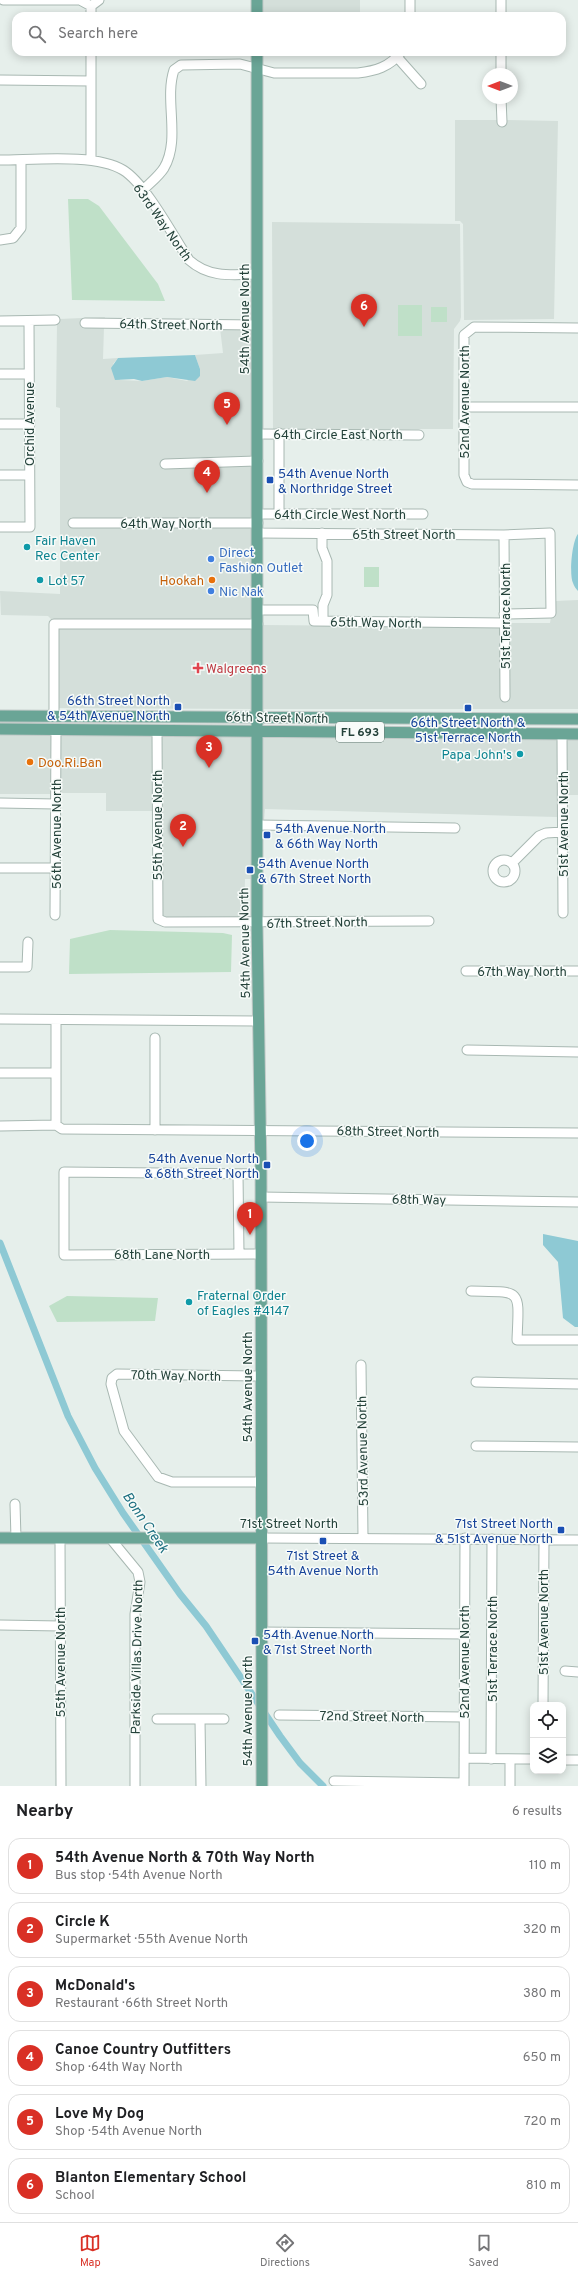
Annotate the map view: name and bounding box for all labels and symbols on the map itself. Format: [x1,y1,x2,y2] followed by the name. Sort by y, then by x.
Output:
[482,68,518,104] north arrow
[129,181,194,265] street label: 63rd Way North
[238,263,254,375] street label: 54th Avenue North
[351,294,377,327] pin: 6
[119,317,223,335] street label: 64th Street North
[458,345,474,459] street label: 52nd Avenue North
[23,382,39,466] street label: Orchid Avenue
[214,392,240,425] pin: 5
[273,428,403,444] street label: 64th Circle East North
[194,460,220,493] pin: 4
[278,467,392,498] place label: 54th Avenue North & Northridge Street
[265,475,275,485] marker: 54th Avenue North & Northridge Street
[274,508,406,524] street label: 64th Circle West North
[120,517,212,533] street label: 64th Way North
[352,528,456,544] street label: 65th Street North
[35,534,100,565] place label: Fair Haven Rec Center
[22,542,32,552] marker: Fair Haven Rec Center
[219,546,303,577] place label: Direct Fashion Outlet
[206,554,216,564] marker: Direct Fashion Outlet
[499,563,515,669] street label: 51st Terrace North
[48,574,85,590] place label: Lot 57
[159,574,204,590] place label: Hookah
[35,575,45,585] marker: Lot 57
[207,575,217,585] marker: Hookah
[219,585,264,601] place label: Nic Nak
[206,586,216,596] marker: Nic Nak
[330,615,422,633] street label: 65th Way North
[206,662,267,678] place label: Walgreens
[193,663,203,673] marker: Walgreens
[47,694,170,725] place label: 66th Street North & 54th Avenue North
[173,702,183,712] marker: 66th Street North & 54th Avenue North
[463,703,473,713] marker: 66th Street North & 51st Terrace North
[225,710,329,728] street label: 66th Street North
[411,716,526,747] place label: 66th Street North & 51st Terrace North
[336,722,384,742] road number: FL 693
[196,735,222,768] pin: 3
[442,748,512,764] place label: Papa John's
[515,749,525,759] marker: Papa John's
[38,756,102,772] place label: Doo.Ri.Ban
[25,757,35,767] marker: Doo.Ri.Ban
[151,770,167,880] street label: 55th Avenue North
[557,771,573,877] street label: 51st Avenue North
[50,779,66,889] street label: 56th Avenue North
[170,814,196,847] pin: 2
[275,822,386,853] place label: 54th Avenue North & 66th Way North
[262,830,272,840] marker: 54th Avenue North & 66th Way North
[258,857,371,888] place label: 54th Avenue North & 67th Street North
[245,865,255,875] marker: 54th Avenue North & 67th Street North
[237,887,255,999] street label: 54th Avenue North
[266,915,368,933] street label: 67th Street North
[477,965,567,981] street label: 67th Way North
[336,1124,440,1142] street label: 68th Street North
[297,1131,317,1151] your location
[144,1152,259,1183] place label: 54th Avenue North & 68th Street North
[262,1160,272,1170] marker: 54th Avenue North & 68th Street North
[392,1193,446,1209] street label: 68th Way
[237,1202,263,1235] pin: 1
[114,1248,210,1264] street label: 68th Lane North
[197,1289,290,1320] place label: Fraternal Order of Eagles #4147
[184,1297,194,1307] marker: Fraternal Order of Eagles #4147
[241,1331,257,1443] street label: 54th Avenue North
[131,1368,221,1386] street label: 70th Way North
[355,1396,373,1506] street label: 53rd Avenue North
[118,1489,172,1557] water label: Bonn Creek
[240,1517,338,1533] street label: 71st Street North
[435,1517,553,1548] place label: 71st Street North & 51st Avenue North
[556,1525,566,1535] marker: 71st Street North & 51st Avenue North
[318,1536,328,1546] marker: 71st Street & 54th Avenue North
[267,1549,379,1580] place label: 71st Street & 54th Avenue North
[537,1569,553,1675] street label: 51st Avenue North
[129,1579,147,1735] street label: Parkside Villas Drive North
[486,1596,502,1702] street label: 51st Terrace North
[458,1605,474,1719] street label: 52nd Avenue North
[54,1607,70,1717] street label: 55th Avenue North
[263,1628,374,1659] place label: 54th Avenue North & 71st Street North
[250,1636,260,1646] marker: 54th Avenue North & 71st Street North
[241,1655,257,1767] street label: 54th Avenue North
[319,1709,425,1727] street label: 72nd Street North

